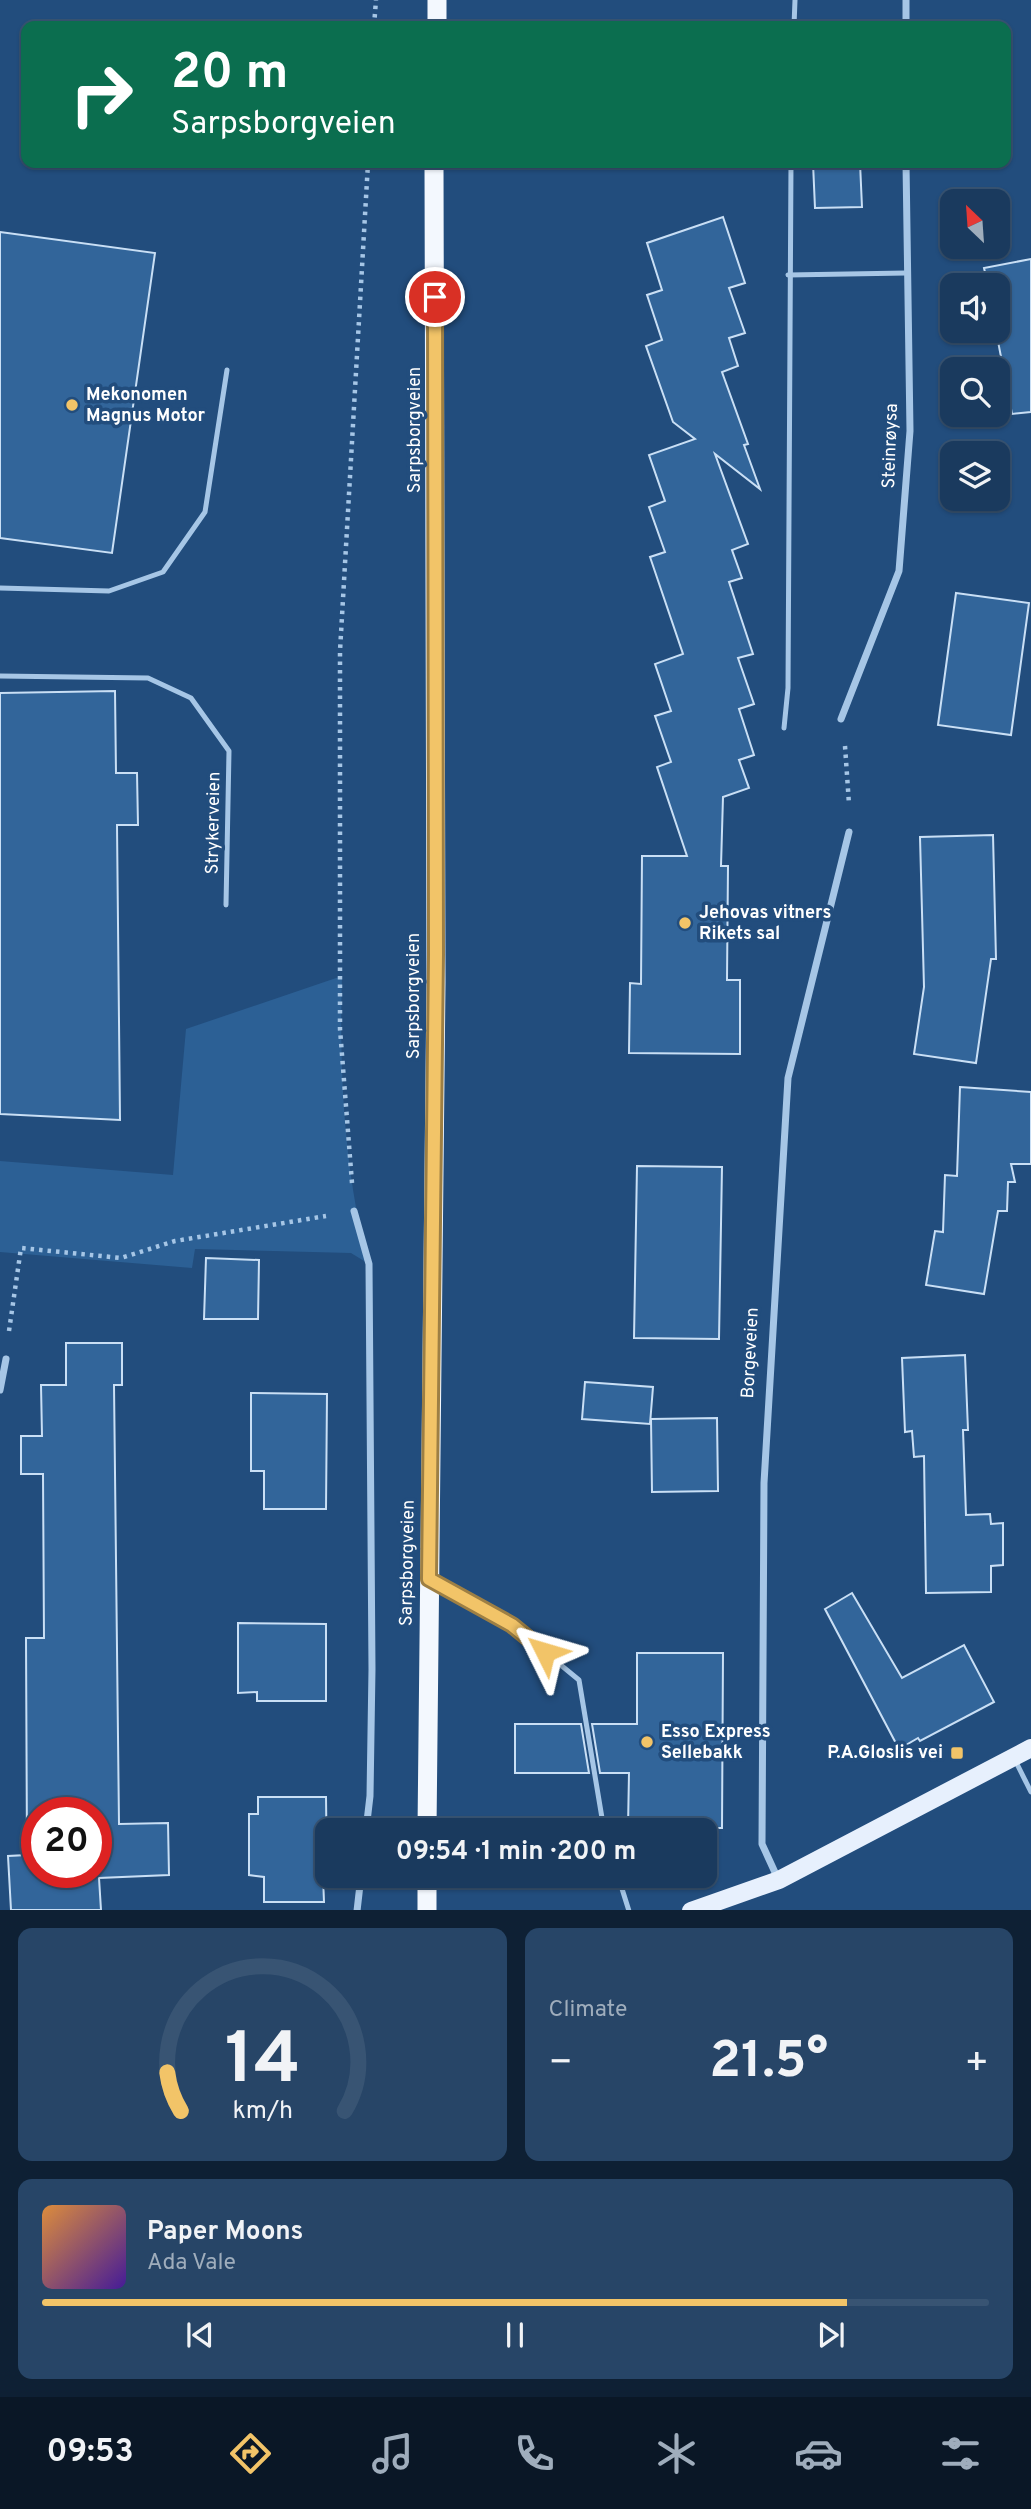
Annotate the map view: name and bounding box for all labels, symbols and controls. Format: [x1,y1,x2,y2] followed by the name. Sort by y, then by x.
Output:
[171,44,288,106] text: 20 m
[56,49,147,140] icon: right
[171,105,396,145] text: Sarpsborgveien
[940,189,1010,259] north arrow
[940,189,1010,511] map controls
[405,267,465,327] pin
[940,273,1010,343] button: sound
[416,278,454,316] icon: arrive
[940,357,1010,427] button: search
[404,367,427,493] street label: Sarpsborgveien
[86,384,205,428] place label: Mekonomen Magnus Motor
[64,397,80,413] marker: Mekonomen Magnus Motor
[878,403,904,489] street label: Steinrøysa
[940,441,1010,511] button: layers
[202,771,226,875] street label: Strykerveien
[699,902,831,946] place label: Jehovas vitners Rikets sal
[677,915,693,931] marker: Jehovas vitners Rikets sal
[403,933,426,1059] street label: Sarpsborgveien
[737,1307,765,1399] street label: Borgeveien
[395,1500,421,1626] street label: Sarpsborgveien
[508,1615,582,1689] position arrow
[661,1721,771,1765] place label: Esso Express Sellebakk
[639,1734,655,1750] marker: Esso Express Sellebakk
[827,1742,943,1765] place label: P.A.Gloslis vei
[949,1745,965,1761] marker: P.A.Gloslis vei
[21,1797,112,1888] speed limit sign: 20
[396,1836,636,1869] text: 09:54 · 1 min · 200 m
[549,1996,627,2025] text: Climate
[224,2017,300,2109] text: 14
[709,2030,828,2096] text: 21.5°
[549,2040,573,2089] text: −
[964,2040,989,2089] text: +
[232,2095,293,2127] text: km/h
[147,2216,303,2249] text: Paper Moons
[147,2249,236,2278] text: Ada Vale
[181,2316,219,2354] icon: previous
[496,2316,534,2354] icon: pause
[812,2316,850,2354] icon: next
[226,2429,275,2478] icon: directions
[368,2429,417,2478] icon: music
[510,2429,559,2478] icon: phone
[652,2429,701,2478] icon: climate
[794,2429,843,2478] icon: car
[936,2429,985,2478] icon: filters
[46,2433,134,2473] text: 09:53

